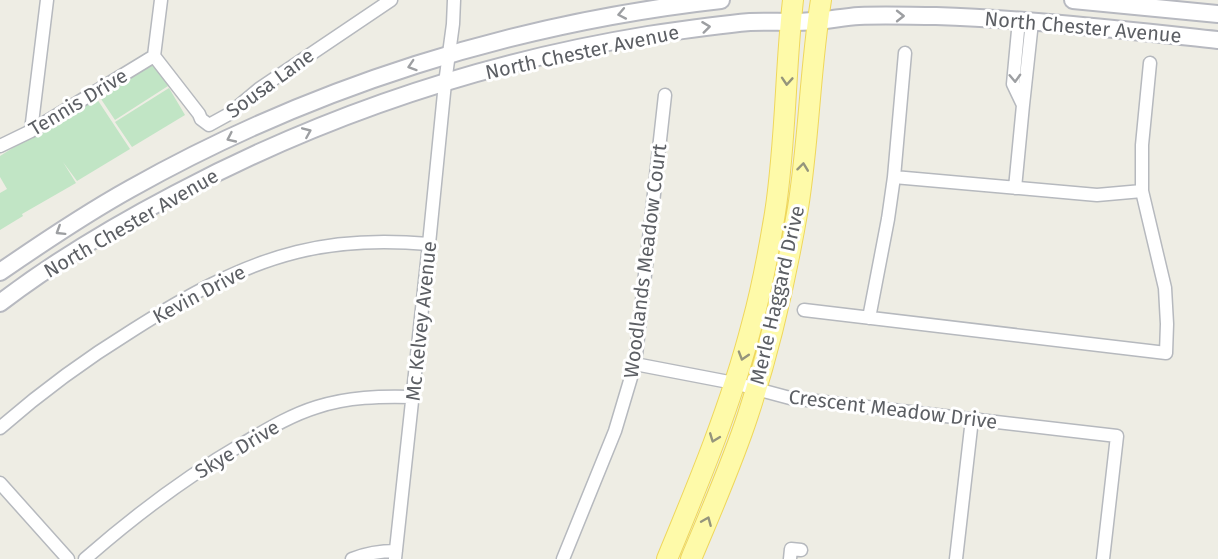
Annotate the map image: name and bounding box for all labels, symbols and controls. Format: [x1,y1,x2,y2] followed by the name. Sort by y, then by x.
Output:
[984,6,1182,48] street label: North Chester Avenue
[617,7,627,20] one-way arrow
[896,10,905,22] one-way arrow
[483,20,681,84] street label: North Chester Avenue
[701,22,710,34] one-way arrow
[221,43,319,123] street label: Sousa Lane
[407,59,418,72] one-way arrow
[24,63,132,141] street label: Tennis Drive
[1009,74,1021,83] one-way arrow
[780,77,793,86] one-way arrow
[301,127,312,139] one-way arrow
[226,130,237,142] one-way arrow
[619,142,671,380] street label: Woodlands Meadow Court
[39,163,223,283] street label: North Chester Avenue
[796,163,809,172] one-way arrow
[745,203,809,387] street label: Merle Haggard Drive
[56,224,66,236] one-way arrow
[401,240,441,402] street label: Mc Kelvey Avenue
[148,260,250,328] street label: Kevin Drive
[738,350,750,361] one-way arrow
[787,384,999,434] street label: Crescent Meadow Drive
[191,415,283,483] street label: Skye Drive
[709,432,722,443] one-way arrow
[700,517,712,528] one-way arrow

